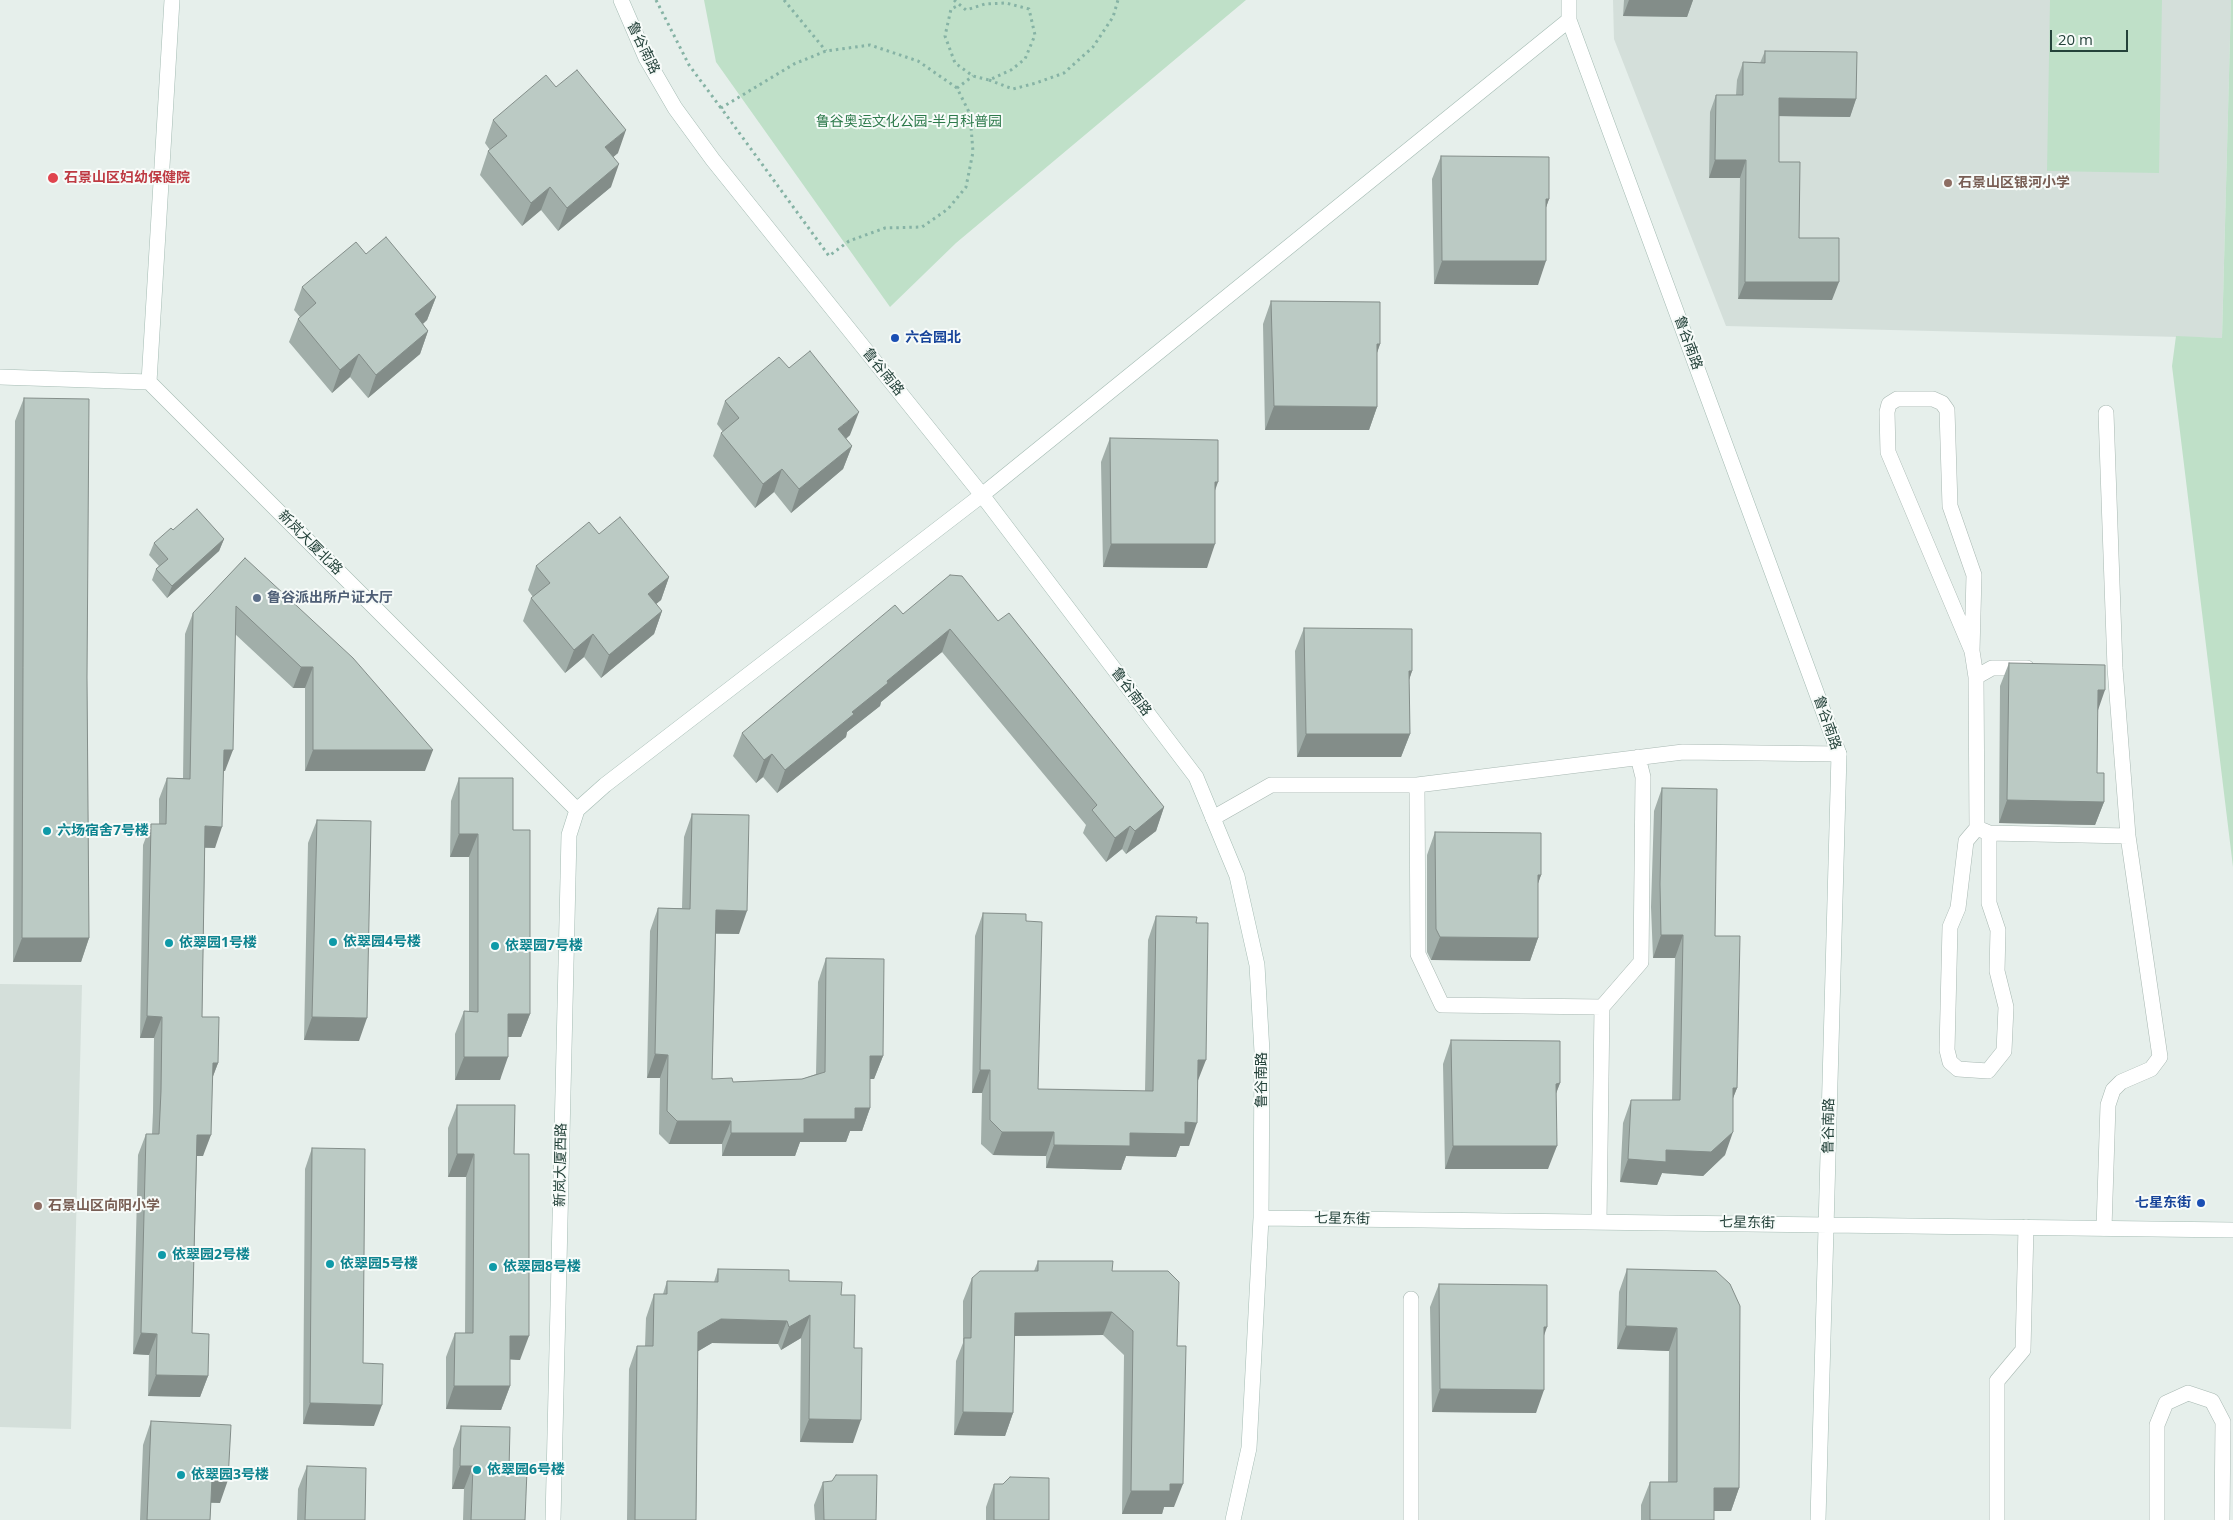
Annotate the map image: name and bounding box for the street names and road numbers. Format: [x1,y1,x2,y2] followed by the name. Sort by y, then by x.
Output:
[623,19,663,77] street label: 鲁谷南路
[1671,314,1705,372] street label: 鲁谷南路
[859,345,907,399] street label: 鲁谷南路
[274,507,346,579] street label: 新岚大厦北路
[1107,665,1155,719] street label: 鲁谷南路
[1810,694,1844,752] street label: 鲁谷南路
[1254,1052,1270,1108] street label: 鲁谷南路
[1820,1098,1838,1154] street label: 鲁谷南路
[552,1123,570,1207] street label: 新岚大厦西路
[1314,1210,1370,1228] street label: 七星东街
[1719,1214,1775,1232] street label: 七星东街

